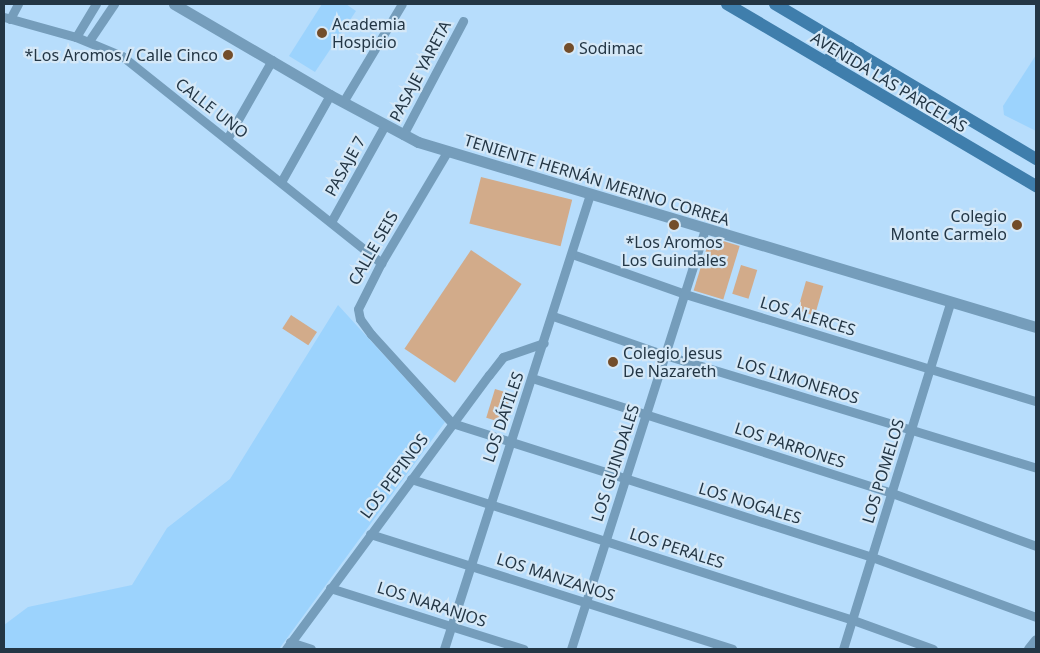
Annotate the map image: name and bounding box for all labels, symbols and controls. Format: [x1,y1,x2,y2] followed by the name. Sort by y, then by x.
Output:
[332,14,406,52] place label: Academia Hospicio
[385,17,455,125] street label: PASAJE YARETA
[316,27,328,39] marker: Academia Hospicio
[808,28,970,136] street label: AVENIDA LAS PARCELAS
[579,38,643,58] place label: Sodimac
[563,42,575,54] marker: Sodimac
[25,45,218,65] place label: *Los Aromos / Calle Cinco
[222,49,234,61] marker: *Los Aromos / Calle Cinco
[172,74,252,142] street label: CALLE UNO
[462,130,732,230] street label: TENIENTE HERNÁN MERINO CORREA
[321,133,369,199] street label: PASAJE 7
[890,206,1007,244] place label: Colegio Monte Carmelo
[344,208,402,288] street label: CALLE SEIS
[668,219,680,231] marker: *Los Aromos Los Guindales
[1011,219,1023,231] marker: Colegio Monte Carmelo
[621,232,727,270] place label: *Los Aromos Los Guindales
[758,292,858,340] street label: LOS ALERCES
[623,343,722,381] place label: Colegio Jesus De Nazareth
[735,352,861,408] street label: LOS LIMONEROS
[607,356,619,368] marker: Colegio Jesus De Nazareth
[479,369,527,465] street label: LOS DÁTILES
[587,402,643,524] street label: LOS GUINDALES
[858,416,908,526] street label: LOS POMELOS
[732,418,848,472] street label: LOS PARRONES
[356,430,432,522] street label: LOS PEPINOS
[696,478,804,528] street label: LOS NOGALES
[627,524,727,572] street label: LOS PERALES
[494,549,618,605] street label: LOS MANZANOS
[375,577,489,631] street label: LOS NARANJOS

